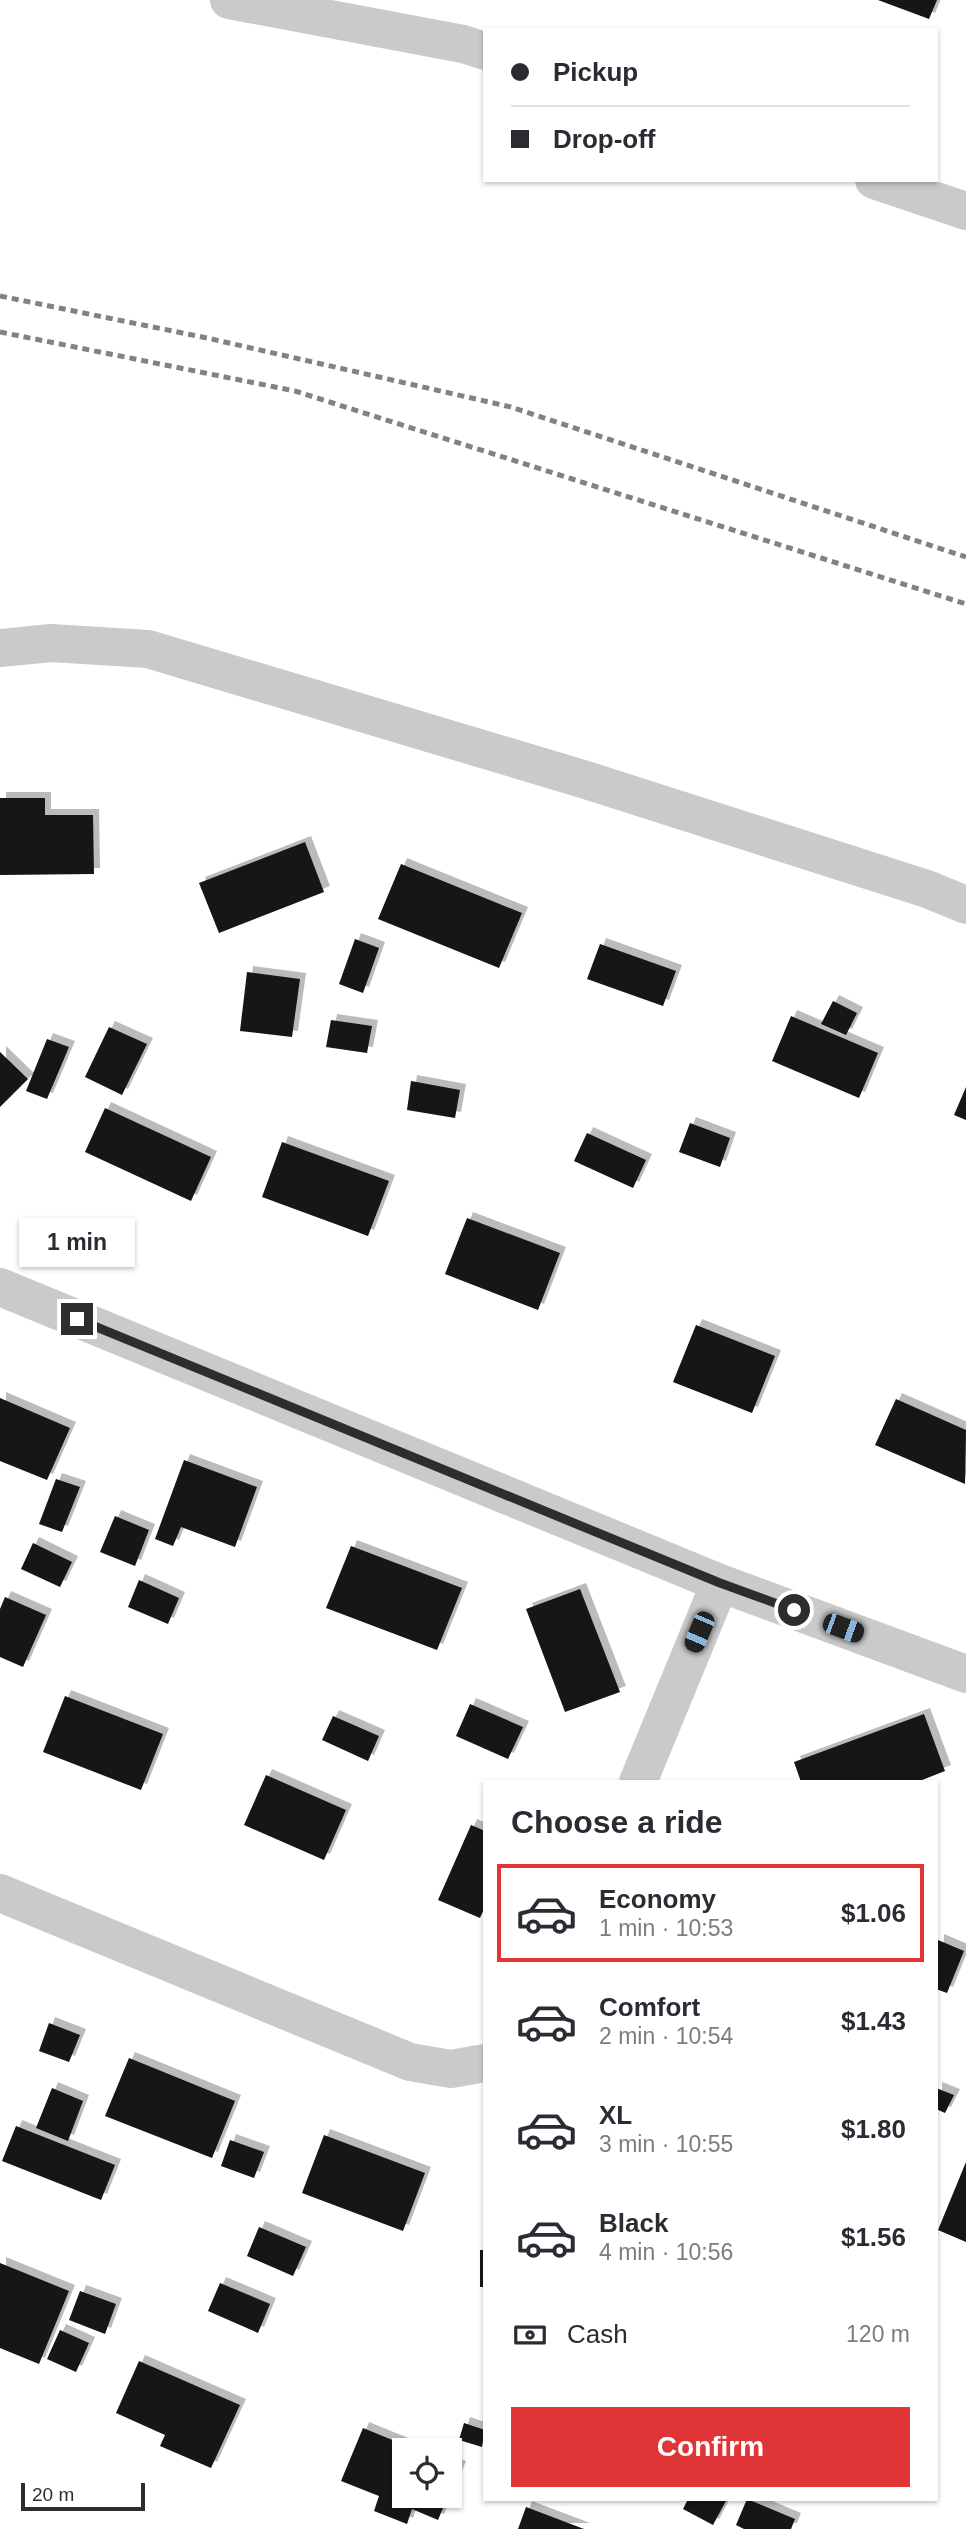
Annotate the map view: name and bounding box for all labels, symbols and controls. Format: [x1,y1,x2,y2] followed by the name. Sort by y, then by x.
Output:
[553,57,638,87] text: Pickup
[553,124,656,154] text: Drop-off
[19,1218,135,1266] callout: 1 min
[47,1229,107,1255] text: 1 min
[61,1303,93,1335] route end
[778,1594,810,1626] route start
[682,1609,717,1655] car
[820,1611,867,1645] car
[511,1804,723,1840] text: Choose a ride
[515,1882,578,1945] icon: car
[599,1884,716,1914] text: Economy
[841,1898,906,1928] text: $1.06
[599,1915,733,1941] text: 1 min · 10:53
[515,1990,578,2053] icon: car
[599,1992,700,2022] text: Comfort
[841,2006,906,2036] text: $1.43
[599,2023,733,2049] text: 2 min · 10:54
[515,2098,578,2161] icon: car
[599,2100,632,2130] text: XL
[841,2114,906,2144] text: $1.80
[599,2131,733,2157] text: 3 min · 10:55
[515,2206,578,2269] icon: car
[599,2208,668,2238] text: Black
[841,2222,906,2252] text: $1.56
[599,2239,733,2265] text: 4 min · 10:56
[511,2316,549,2354] icon: cash
[567,2319,628,2349] text: Cash
[846,2321,910,2347] text: 120 m
[511,2407,910,2487] button: Confirm
[392,2438,462,2508] map controls
[392,2438,462,2508] button: locate
[21,2480,145,2512] scale bar
[32,2484,74,2505] text: 20 m

